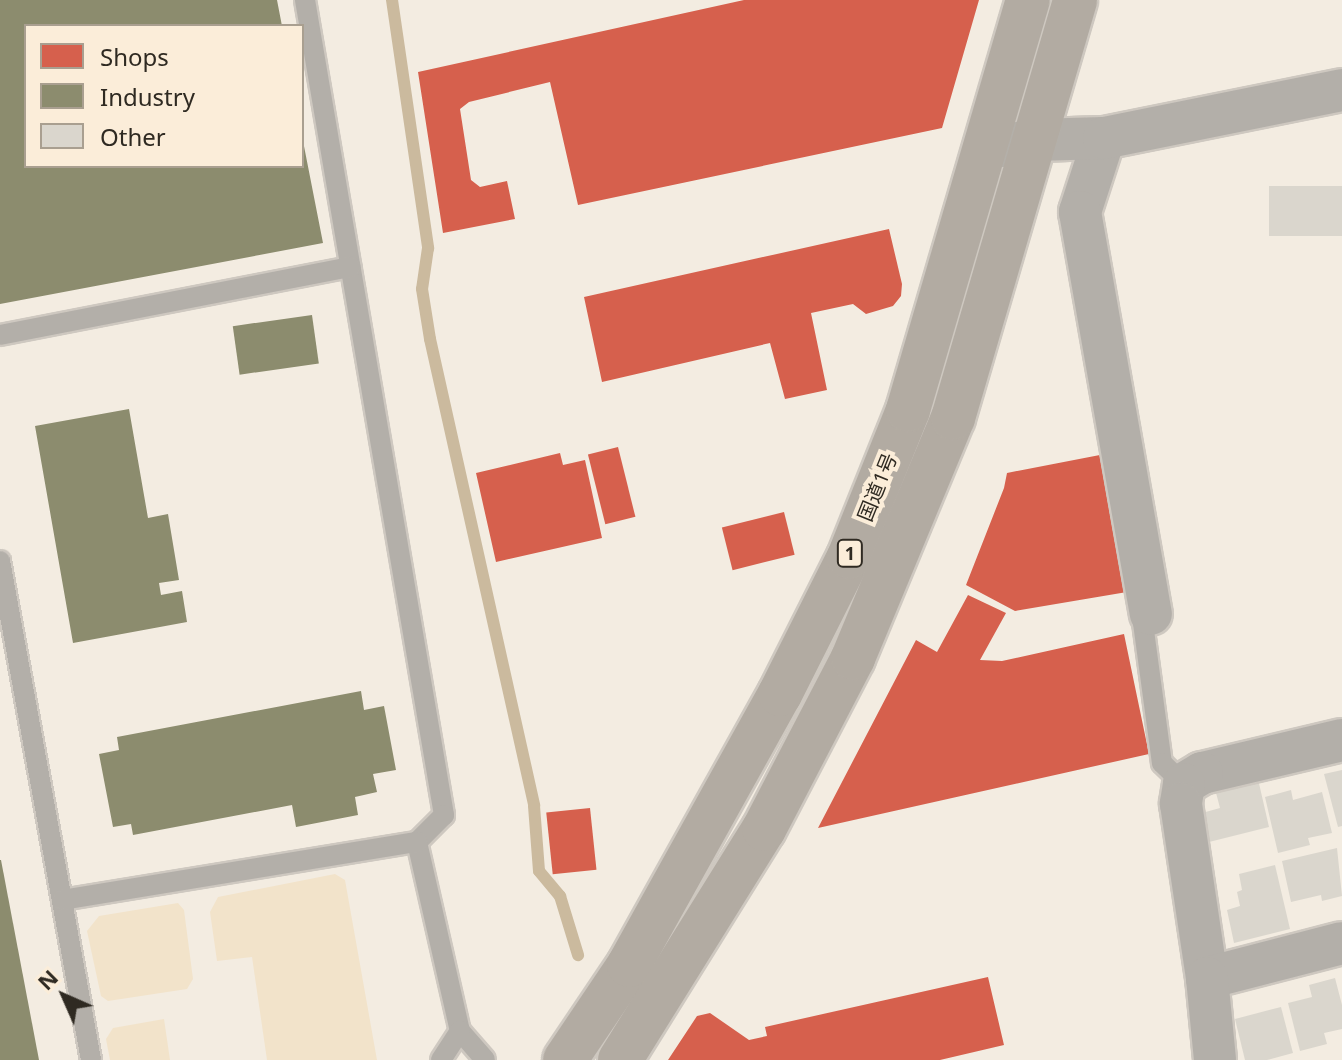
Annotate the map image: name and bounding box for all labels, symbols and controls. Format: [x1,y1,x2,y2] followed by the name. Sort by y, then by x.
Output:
[24,24,304,168] legend
[100,40,169,73] text: Shops
[100,80,195,113] text: Industry
[100,120,166,153] text: Other
[852,449,902,525] street label: 国道1号
[836,539,864,567] road number: 1
[24,956,104,1036] north arrow
[30,962,64,996] text: N

